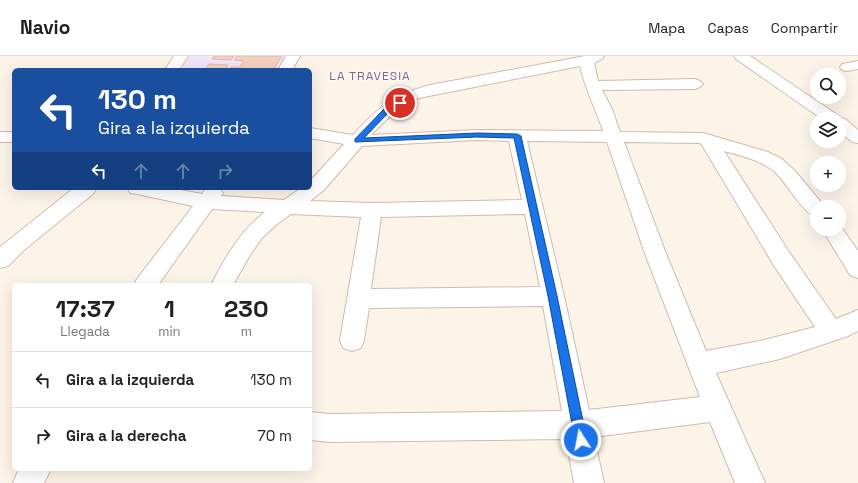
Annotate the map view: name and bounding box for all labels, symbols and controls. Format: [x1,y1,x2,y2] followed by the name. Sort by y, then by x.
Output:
[20,15,70,40] text: Navio
[648,19,685,37] text: Mapa
[707,19,749,37] text: Capas
[771,19,838,37] text: Compartir
[329,68,411,84] district label: LA TRAVESIA
[810,68,846,236] map controls
[810,68,846,104] button: search
[98,81,177,117] text: 130 m
[32,84,84,136] icon: left
[383,86,417,120] pin
[389,92,411,114] icon: arrive
[810,112,846,148] button: layers
[98,116,250,139] text: Gira a la izquierda
[810,156,846,192] button: +
[88,160,110,182] icon: left
[130,160,152,182] icon: ahead
[172,160,194,182] icon: ahead
[214,160,236,182] icon: right
[810,200,846,236] button: −
[56,293,115,324] text: 17:37
[164,293,175,324] text: 1
[224,293,268,324] text: 230
[60,323,110,340] text: Llegada
[158,323,181,340] text: min
[241,323,252,340] text: m
[32,369,54,391] icon: left
[66,370,194,389] text: Gira a la izquierda
[250,370,292,389] text: 130 m
[560,419,602,461] position arrow
[32,425,54,447] icon: right
[66,426,186,445] text: Gira a la derecha
[257,426,292,445] text: 70 m

